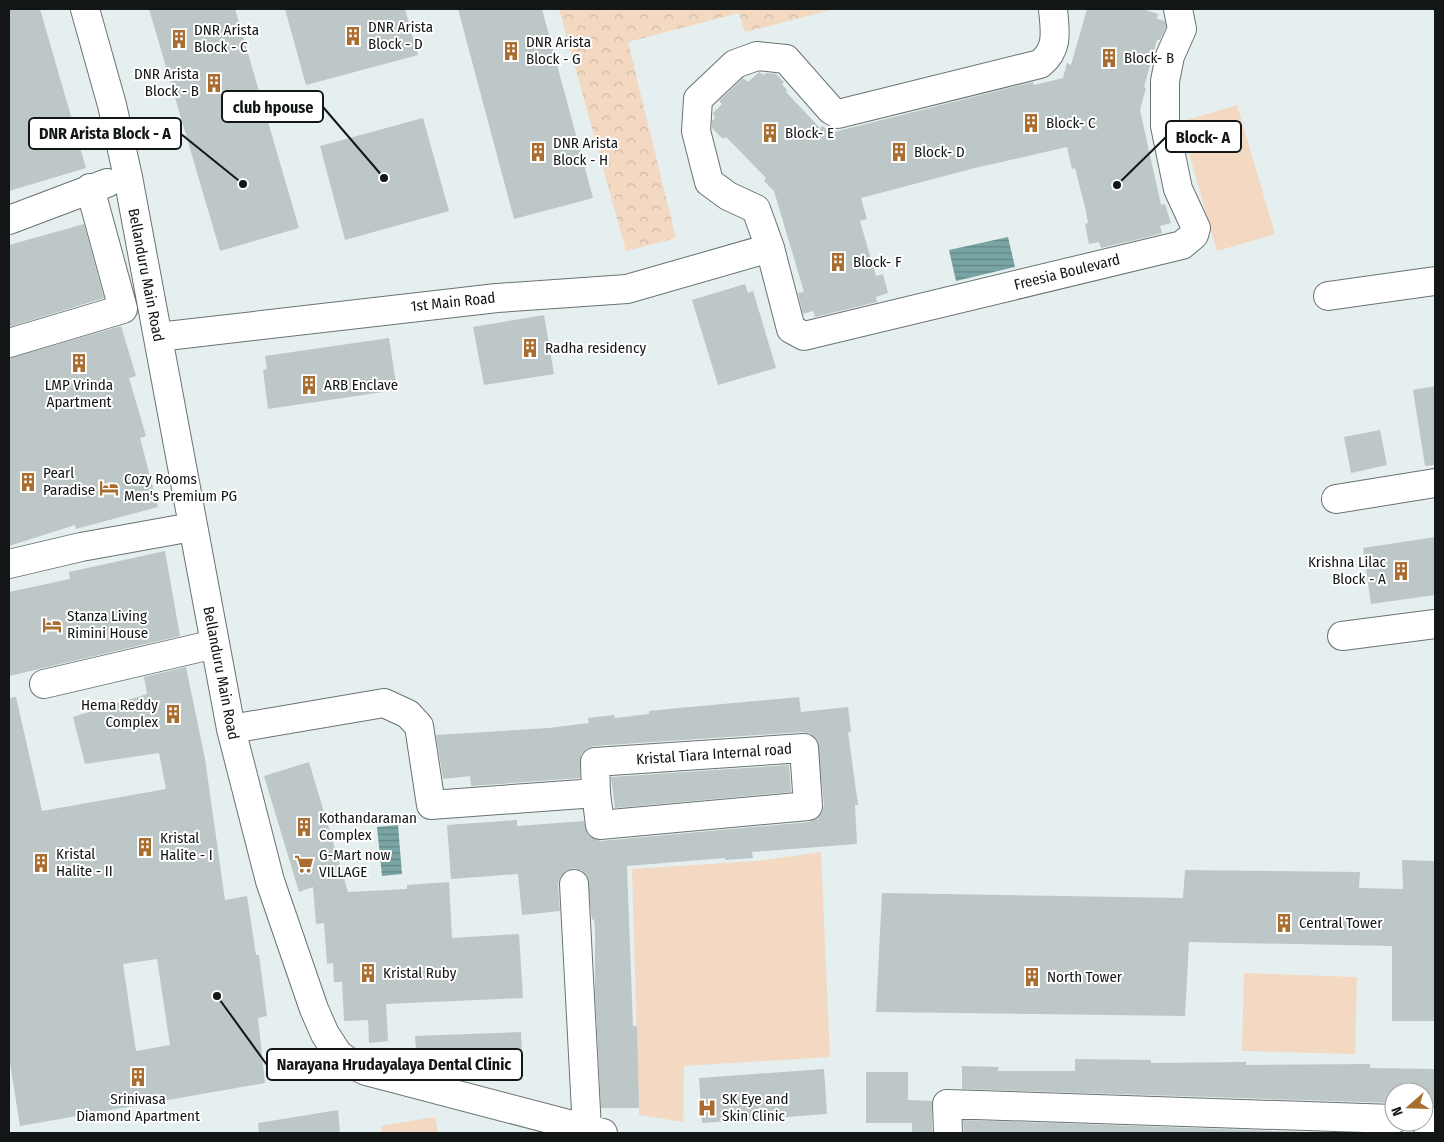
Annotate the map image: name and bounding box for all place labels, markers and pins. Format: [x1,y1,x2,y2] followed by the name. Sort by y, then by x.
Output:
[368,18,433,53] place label: DNR Arista Block - D
[194,21,259,56] place label: DNR Arista Block - C
[342,25,364,47] building icon: DNR Arista Block - D
[168,28,190,50] building icon: DNR Arista Block - C
[526,33,591,68] place label: DNR Arista Block - G
[500,40,522,62] building icon: DNR Arista Block - G
[1098,47,1120,69] building icon: Block- B
[1124,49,1174,67] place label: Block- B
[134,65,199,100] place label: DNR Arista Block - B
[203,72,225,94] building icon: DNR Arista Block - B
[222,91,323,122] callout: club hpouse
[1020,112,1042,134] building icon: Block- C
[1046,114,1096,132] place label: Block- C
[29,118,181,149] callout: DNR Arista Block - A
[1166,121,1241,152] callout: Block- A
[759,122,781,144] building icon: Block- E
[785,124,834,142] place label: Block- E
[553,134,618,169] place label: DNR Arista Block - H
[527,141,549,163] building icon: DNR Arista Block - H
[888,141,910,163] building icon: Block- D
[914,143,965,161] place label: Block- D
[827,251,849,273] building icon: Block- F
[853,253,902,271] place label: Block- F
[519,337,541,359] building icon: Radha residency
[545,339,646,357] place label: Radha residency
[68,352,90,374] building icon: LMP Vrinda Apartment
[298,374,320,396] building icon: ARB Enclave
[45,376,113,411] place label: LMP Vrinda Apartment
[324,376,398,394] place label: ARB Enclave
[43,464,95,499] place label: Pearl Paradise
[124,470,237,505] place label: Cozy Rooms Men's Premium PG
[17,471,39,493] building icon: Pearl Paradise
[98,477,120,499] hotel icon: Cozy Rooms Men's Premium PG
[1308,553,1387,588] place label: Krishna Lilac Block - A
[1390,560,1412,582] building icon: Krishna Lilac Block - A
[67,607,148,642] place label: Stanza Living Rimini House
[41,614,63,636] hotel icon: Stanza Living Rimini House
[81,696,158,731] place label: Hema Reddy Complex
[162,703,184,725] building icon: Hema Reddy Complex
[319,809,417,844] place label: Kothandaraman Complex
[293,816,315,838] building icon: Kothandaraman Complex
[160,829,213,864] place label: Kristal Halite - I
[134,836,156,858] building icon: Kristal Halite - I
[56,845,113,880] place label: Kristal Halite - II
[319,846,391,881] place label: G-Mart now VILLAGE
[30,852,52,874] building icon: Kristal Halite - II
[293,853,315,875] supermarket icon: G-Mart now VILLAGE
[1273,912,1295,934] building icon: Central Tower
[1299,914,1383,932] place label: Central Tower
[357,962,379,984] building icon: Kristal Ruby
[383,964,457,982] place label: Kristal Ruby
[1021,966,1043,988] building icon: North Tower
[1047,968,1123,986] place label: North Tower
[267,1049,522,1080] callout: Narayana Hrudayalaya Dental Clinic
[127,1066,149,1088] building icon: Srinivasa Diamond Apartment
[76,1090,200,1125] place label: Srinivasa Diamond Apartment
[722,1090,789,1125] place label: SK Eye and Skin Clinic
[696,1097,718,1119] hospital icon: SK Eye and Skin Clinic

